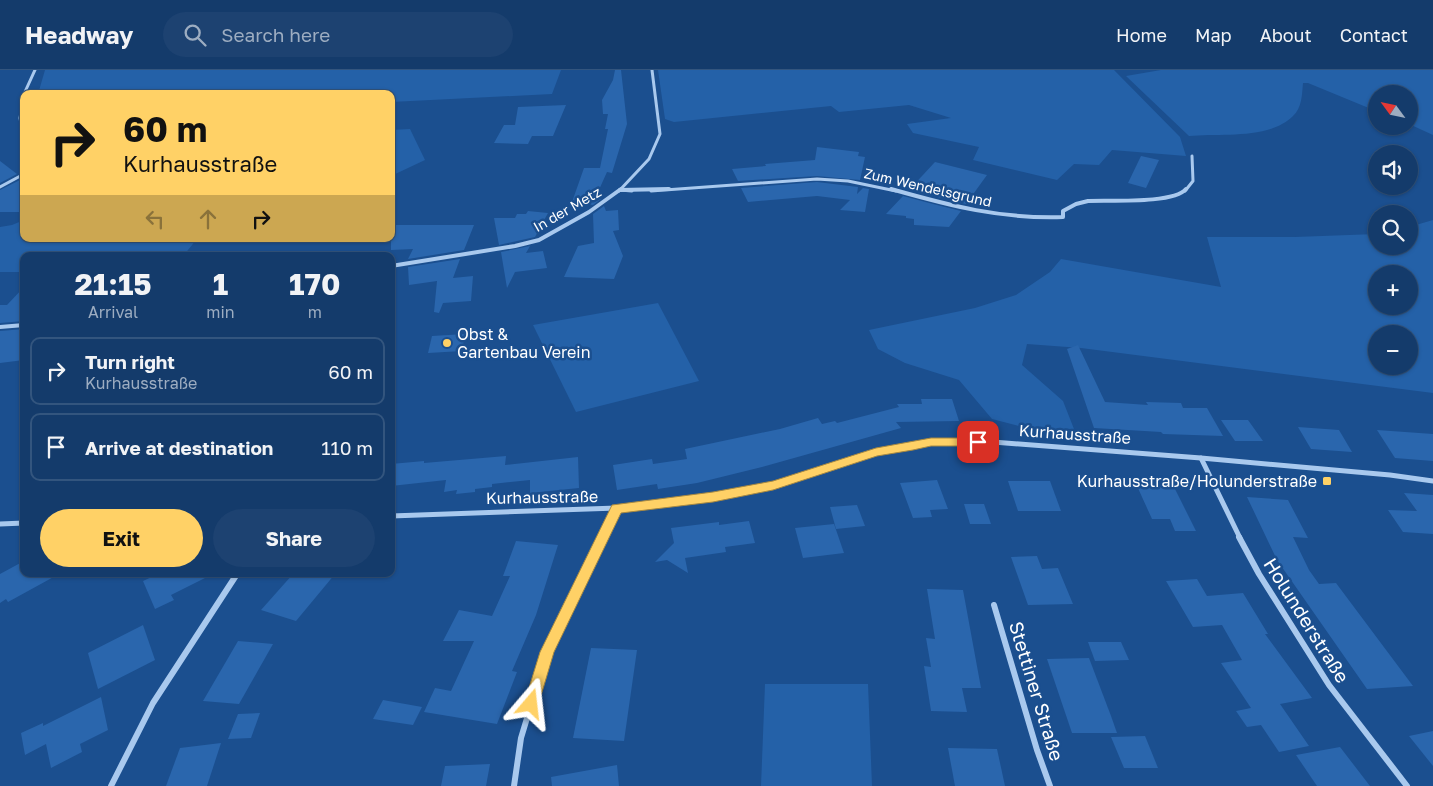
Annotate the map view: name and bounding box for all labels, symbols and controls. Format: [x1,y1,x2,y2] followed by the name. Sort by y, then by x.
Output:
[163,12,513,57] search box
[25,20,133,49] text: Headway
[181,21,209,49] icon: search
[221,23,330,46] text: Search here
[1116,24,1167,46] text: Home
[1195,24,1232,46] text: Map
[1260,24,1312,46] text: About
[1340,24,1408,46] text: Contact
[1368,85,1418,135] north arrow
[1368,85,1418,375] map controls
[123,108,207,150] text: 60 m
[40,110,105,175] icon: right
[1368,145,1418,195] button: sound
[123,150,277,177] text: Kurhausstraße
[863,164,993,210] street label: Zum Wendelsgrund
[530,183,604,235] street label: In der Metz
[141,205,169,233] icon: left
[194,205,222,233] icon: ahead
[247,205,275,233] icon: right
[1368,205,1418,255] button: search
[1368,265,1418,315] button: +
[75,266,152,302] text: 21:15
[213,266,228,302] text: 1
[289,266,340,302] text: 170
[88,302,138,322] text: Arrival
[206,302,235,322] text: min
[308,302,322,322] text: m
[457,324,591,362] place label: Obst & Gartenbau Verein
[1368,325,1418,375] button: −
[441,337,453,349] marker: Obst & Gartenbau Verein
[85,350,175,373] text: Turn right
[42,357,70,385] icon: right
[328,360,373,383] text: 60 m
[85,373,197,393] text: Kurhausstraße
[1018,420,1132,448] street label: Kurhausstraße
[957,421,999,463] pin
[964,428,992,456] icon: arrive
[42,433,70,461] icon: arrive
[85,436,273,459] text: Arrive at destination
[321,436,373,459] text: 110 m
[1077,471,1317,491] place label: Kurhausstraße/Holunderstraße
[1321,475,1333,487] marker: Kurhausstraße/Holunderstraße
[486,486,598,508] street label: Kurhausstraße
[40,509,203,567] button: Exit
[213,509,375,567] button: Share
[1259,553,1355,687] street label: Holunderstraße
[1005,618,1069,764] street label: Stettiner Straße
[504,677,556,729] position arrow

